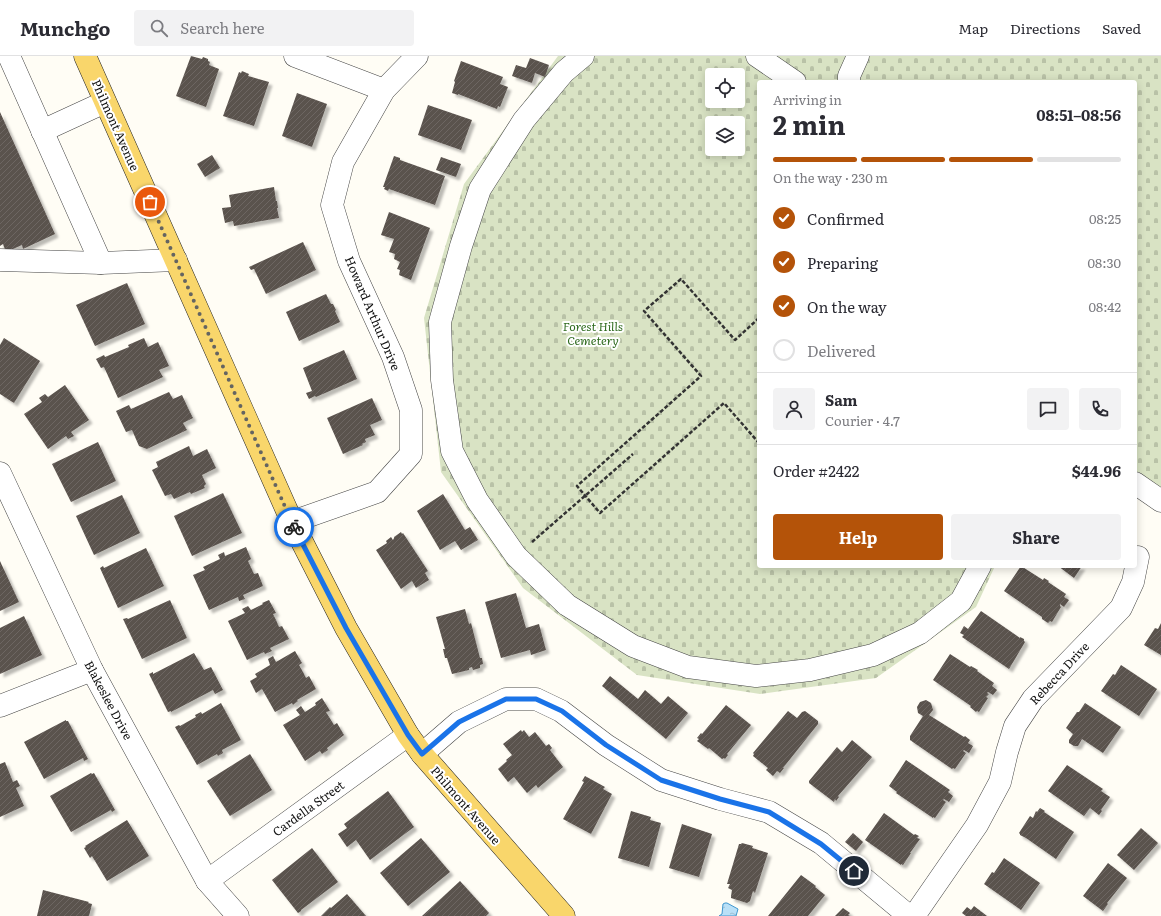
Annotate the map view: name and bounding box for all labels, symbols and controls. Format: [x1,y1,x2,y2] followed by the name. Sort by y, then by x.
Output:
[134,10,414,46] search box
[20,14,110,42] text: Munchgo
[180,16,264,39] text: Search here
[148,17,170,39] icon: search
[958,18,988,38] text: Map
[1010,18,1080,38] text: Directions
[1102,18,1141,38] text: Saved
[705,68,745,156] map controls
[705,68,745,108] button: locate
[88,76,144,174] street label: Philmont Avenue
[773,90,842,109] text: Arriving in
[1036,103,1121,126] text: 08:51–08:56
[773,104,846,143] text: 2 min
[705,116,745,156] button: layers
[773,168,888,187] text: On the way · 230 m
[133,185,167,219] pin
[139,191,161,213] icon: bag
[773,207,795,229] icon: check
[807,207,884,230] text: Confirmed
[1089,209,1121,228] text: 08:25
[773,251,795,273] icon: check
[807,251,878,274] text: Preparing
[341,253,405,373] street label: Howard Arthur Drive
[1088,253,1121,272] text: 08:30
[773,295,795,317] icon: check
[807,295,887,318] text: On the way
[1088,297,1121,316] text: 08:42
[563,317,623,349] park label: Forest Hills Cemetery
[807,339,876,362] text: Delivered
[773,388,815,430] button: person
[825,388,858,411] text: Sam
[1027,388,1069,430] button: chat
[1079,388,1121,430] button: phone
[825,411,900,430] text: Courier · 4.7
[773,459,859,482] text: Order #2422
[1072,459,1121,482] text: $44.96
[274,507,314,547] courier
[773,514,943,560] button: Help
[951,514,1121,560] button: Share
[283,516,305,538] icon: bike
[1025,638,1093,708] street label: Rebecca Drive
[81,657,137,743] street label: Blakeslee Drive
[427,762,505,848] street label: Philmont Avenue
[268,776,348,840] street label: Cardella Street
[837,854,871,888] pin
[843,860,865,882] icon: home

